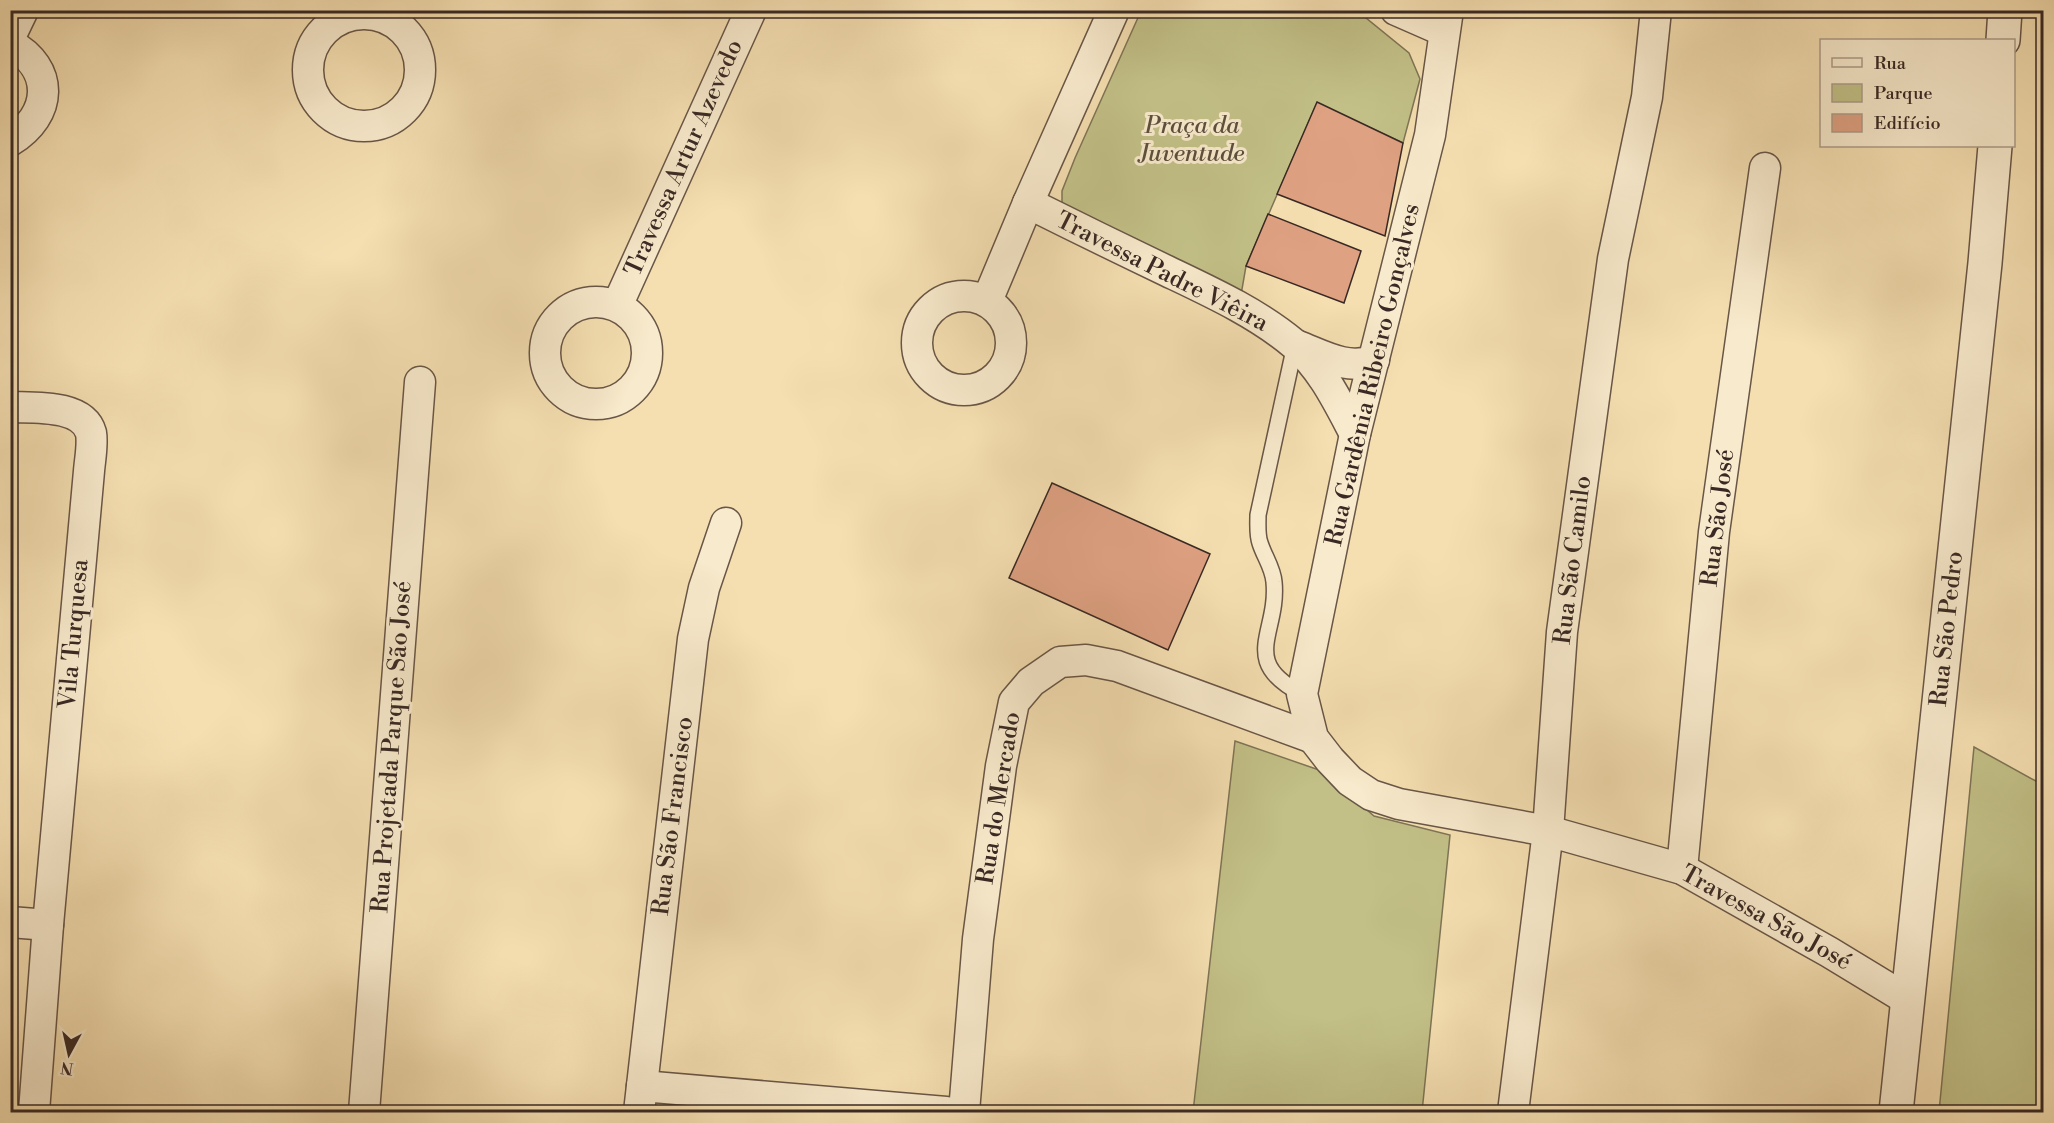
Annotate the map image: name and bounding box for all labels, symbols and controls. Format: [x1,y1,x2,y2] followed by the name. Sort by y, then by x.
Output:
[618,35,750,281] street label: Travessa Artur Azevedo
[1820,39,2015,147] legend
[1874,52,1907,75] text: Rua
[1874,82,1933,105] text: Parque
[1136,111,1245,169] park label: Praça da Juventude
[1874,112,1941,135] text: Edifício
[1319,201,1427,549] street label: Rua Gardênia Ribeiro Gonçalves
[1051,205,1274,339] street label: Travessa Padre Viêira
[1695,448,1741,588] street label: Rua São José
[1548,474,1598,646] street label: Rua São Camilo
[1924,550,1970,708] street label: Rua São Pedro
[52,557,96,711] street label: Vila Turquesa
[365,580,419,914] street label: Rua Projetada Parque São José
[971,710,1027,886] street label: Rua do Mercado
[646,715,700,917] street label: Rua São Francisco
[1675,859,1857,977] street label: Travessa São José
[39,1024,99,1084] north arrow
[59,1057,75,1079] text: N

